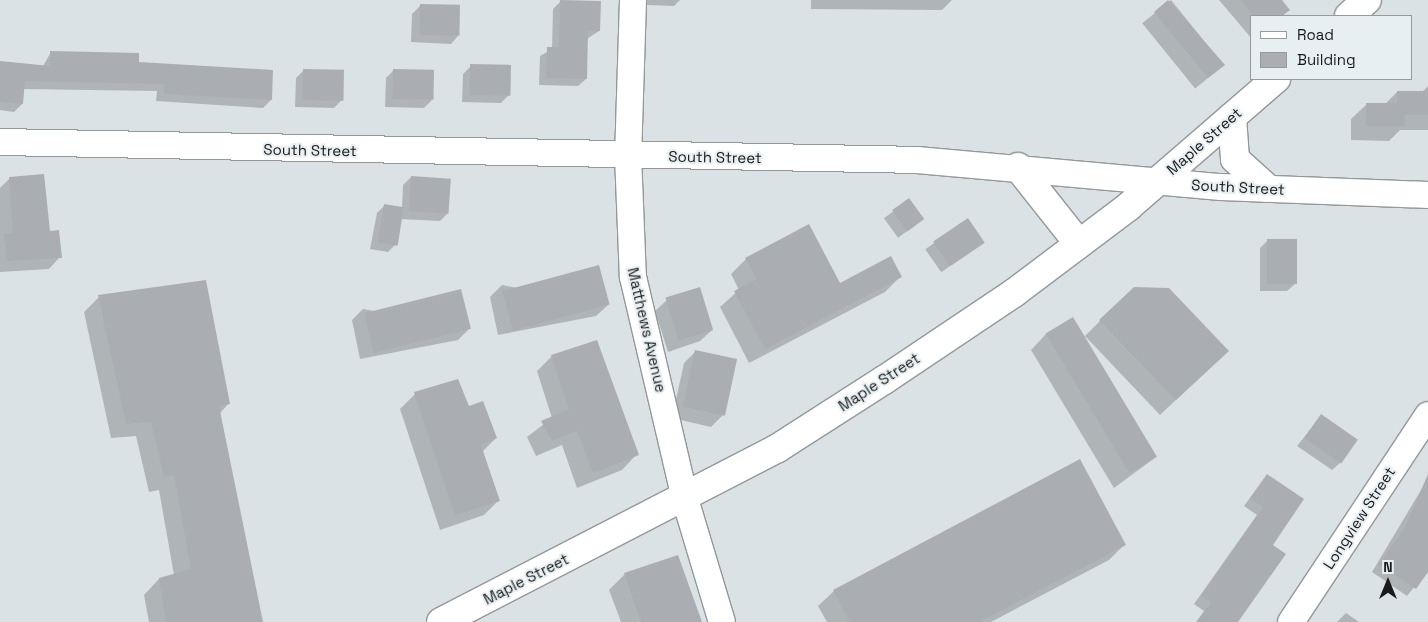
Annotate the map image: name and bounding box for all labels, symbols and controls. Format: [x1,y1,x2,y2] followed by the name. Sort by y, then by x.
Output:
[1250,15,1413,80] legend
[1297,25,1334,44] text: Road
[1297,50,1356,69] text: Building
[1163,104,1245,178] street label: Maple Street
[263,140,357,160] street label: South Street
[668,147,762,167] street label: South Street
[1191,176,1285,198] street label: South Street
[624,266,670,394] street label: Matthews Avenue
[835,349,923,415] street label: Maple Street
[1319,463,1399,573] street label: Longview Street
[480,550,572,608] street label: Maple Street
[1363,557,1413,607] north arrow
[1383,558,1393,576] text: N

